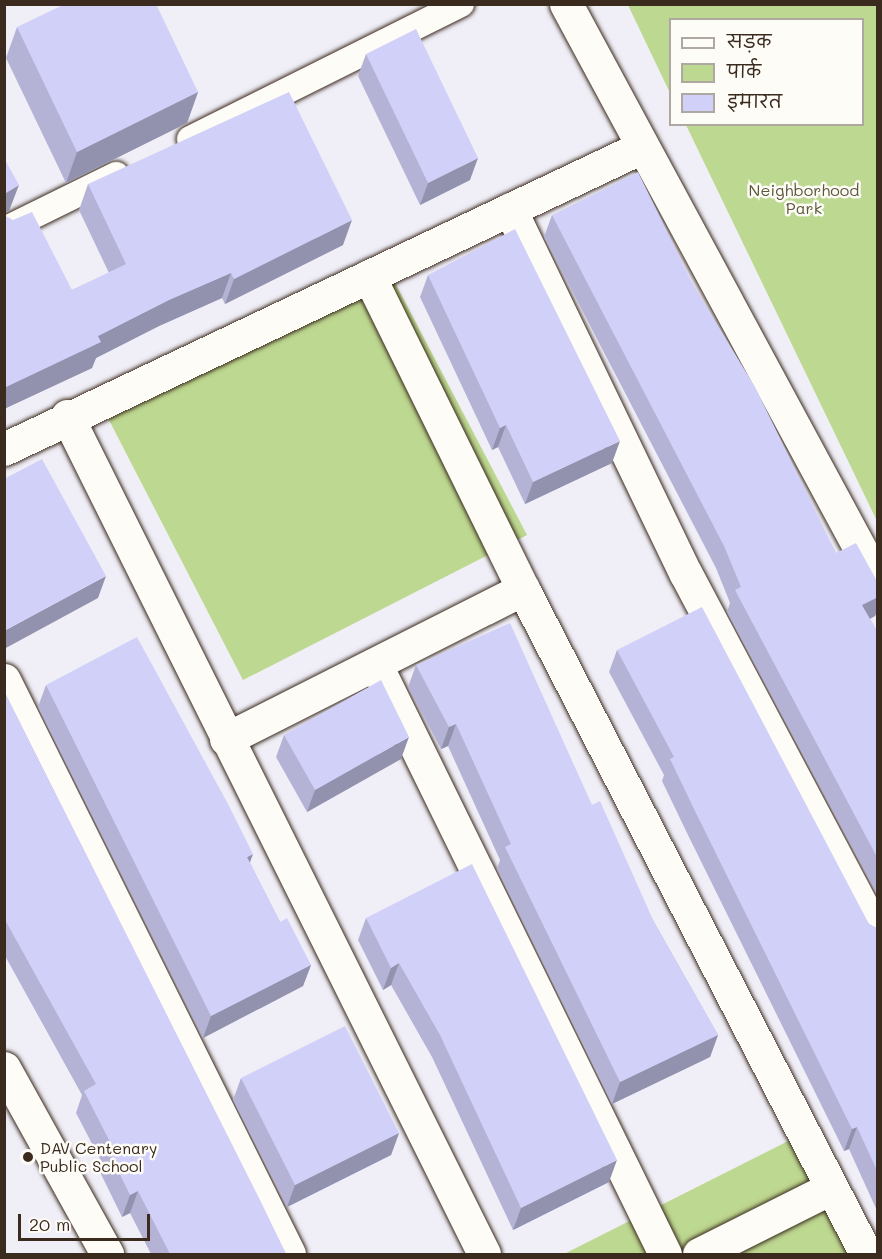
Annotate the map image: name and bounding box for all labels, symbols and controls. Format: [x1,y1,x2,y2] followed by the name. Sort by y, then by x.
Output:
[669,18,864,126] legend
[727,29,771,53] text: सड़क
[727,59,761,83] text: पार्क
[727,89,782,113] text: इमारत
[749,180,859,218] park label: Neighborhood Park
[40,1138,157,1176] place label: DAV Centenary Public School
[21,1150,35,1164] marker: DAV Centenary Public School
[21,1202,153,1240] scale bar
[29,1212,70,1236] text: 20 m

